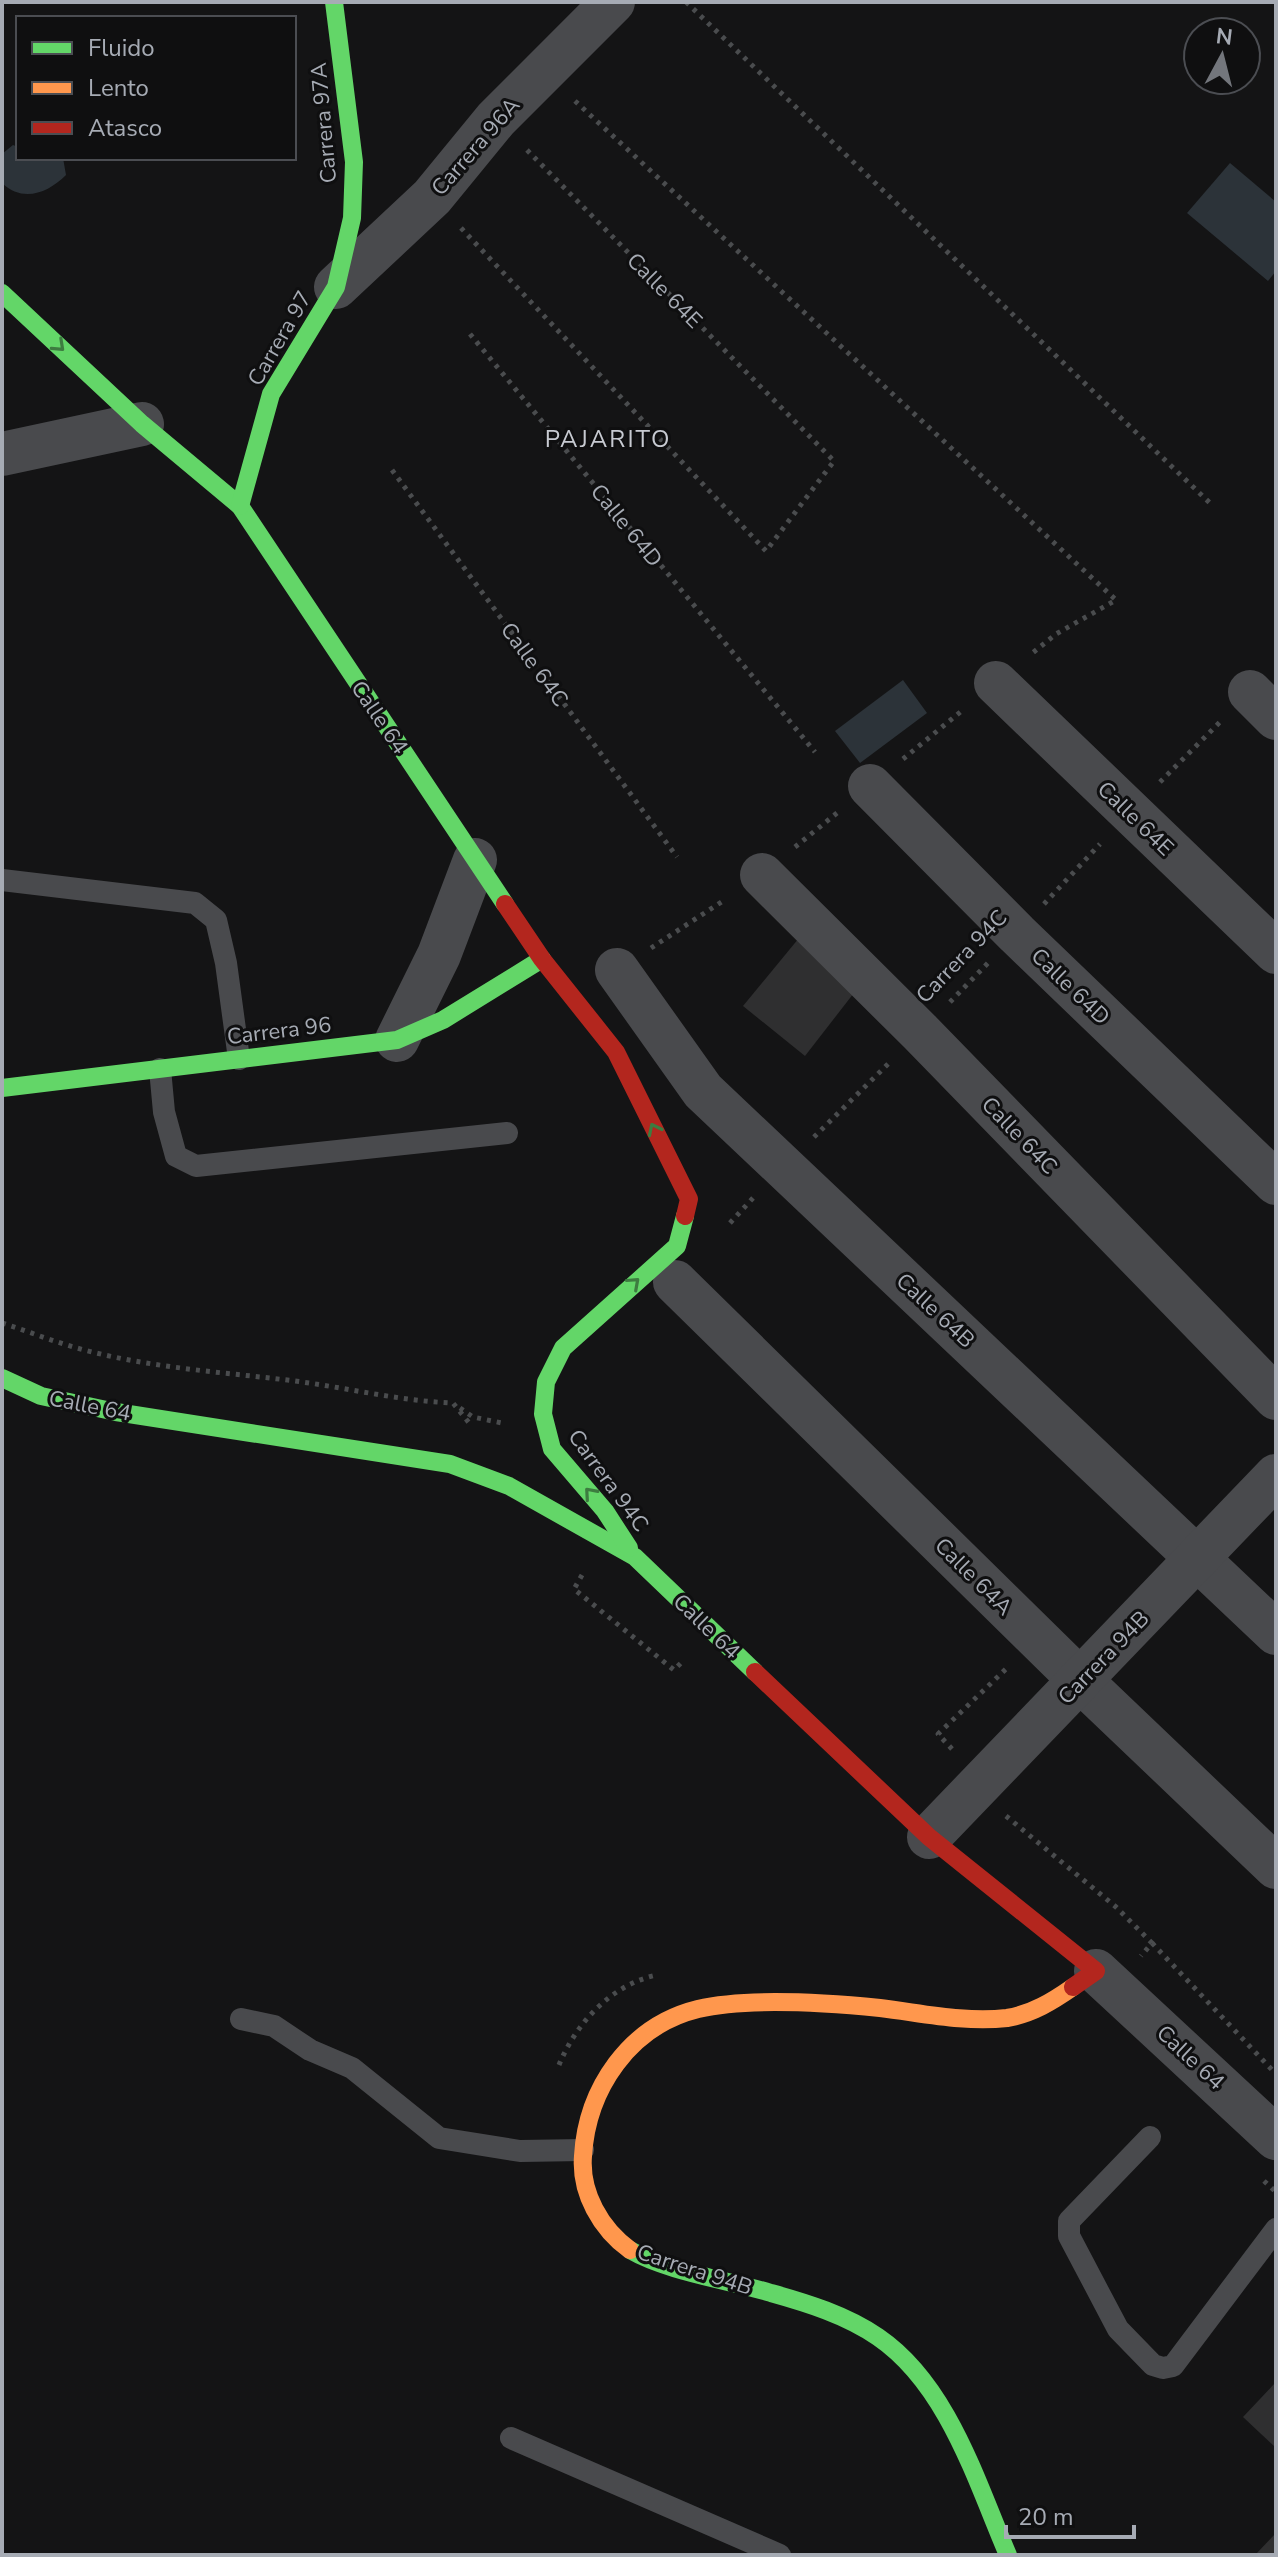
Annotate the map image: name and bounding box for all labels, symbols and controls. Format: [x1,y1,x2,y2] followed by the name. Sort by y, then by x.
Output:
[16,16,296,160] legend
[1182,16,1262,96] north arrow
[1214,21,1234,53] text: N
[88,32,155,64] text: Fluido
[304,61,344,184] street label: Carrera 97A
[88,72,149,104] text: Lento
[425,91,527,202] street label: Carrera 96A
[88,112,162,144] text: Atasco
[620,246,709,335] street label: Calle 64E
[241,286,319,391] street label: Carrera 97
[50,337,64,352] one-way arrow
[545,423,671,455] district label: PAJARITO
[583,478,669,574] street label: Calle 64D
[493,616,575,713] street label: Calle 64C
[344,675,415,760] street label: Calle 64
[1090,775,1180,863] street label: Calle 64E
[909,903,1014,1010] street label: Carrera 94C
[1024,942,1116,1032] street label: Calle 64D
[225,1010,333,1052] street label: Carrera 96
[975,1090,1064,1181] street label: Calle 64C
[648,1122,664,1137] one-way arrow
[889,1266,981,1355] street label: Calle 64B
[624,1279,639,1293] one-way arrow
[46,1383,133,1429] street label: Calle 64
[561,1423,656,1538] street label: Carrera 94C
[585,1488,600,1503] one-way arrow
[928,1531,1019,1622] street label: Calle 64A
[666,1587,746,1666] street label: Calle 64
[1051,1604,1156,1711] street label: Carrera 94B
[1150,2019,1231,2097] street label: Calle 64
[633,2237,756,2303] street label: Carrera 94B
[1006,2489,1134,2539] scale bar
[1018,2501,1074,2533] text: 20 m

